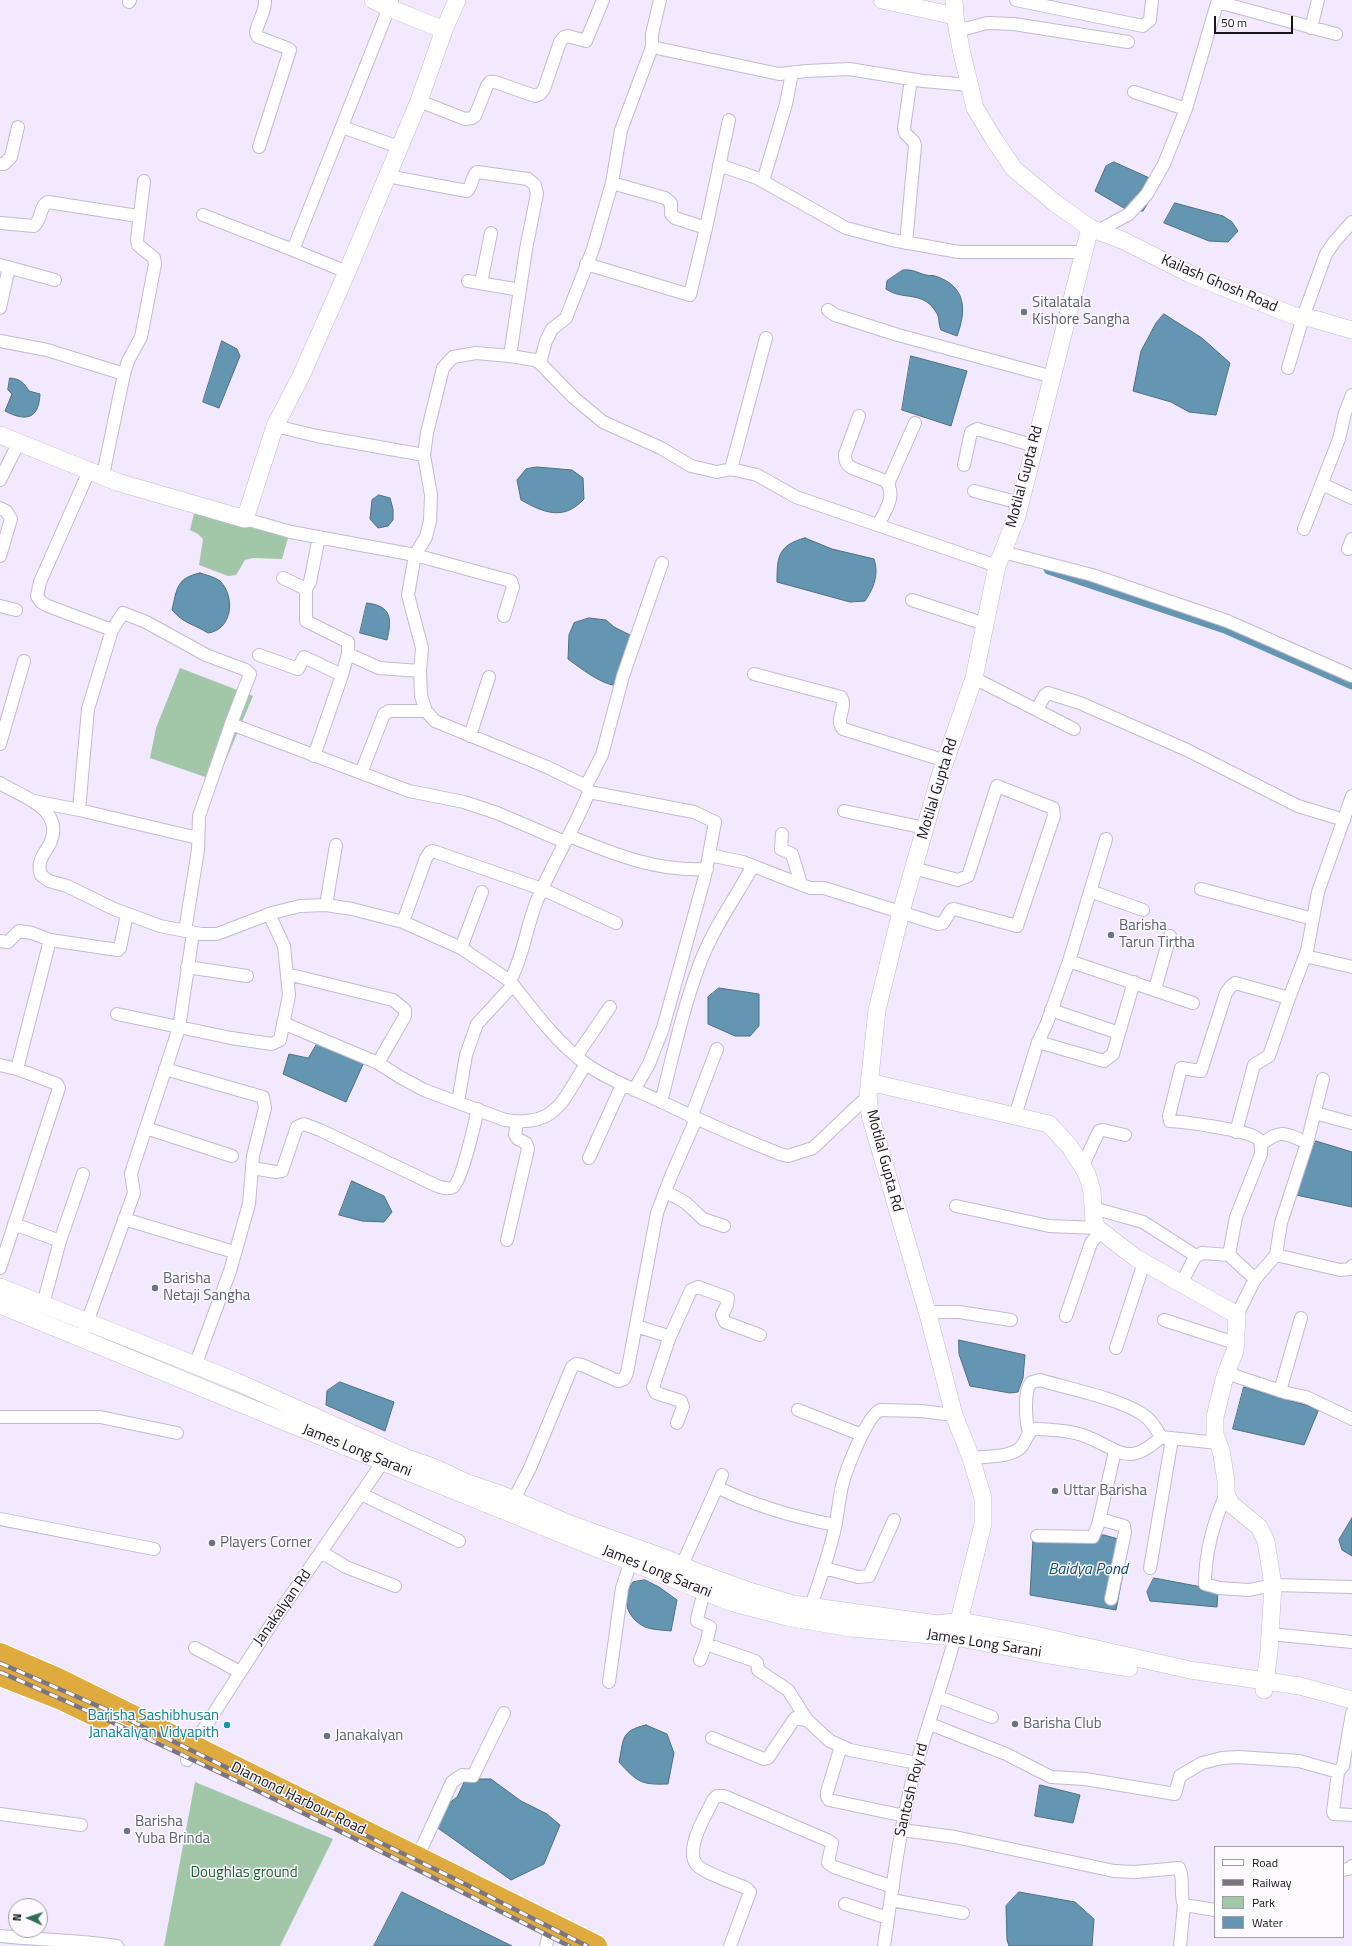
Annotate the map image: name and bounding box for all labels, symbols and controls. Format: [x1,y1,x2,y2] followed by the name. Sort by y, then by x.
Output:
[1216,8,1295,34] scale bar
[1221,13,1247,32] text: 50 m
[1158,251,1280,317] street label: Kailash Ghosh Road
[1032,294,1130,329] place label: Sitalatala Kishore Sangha
[1019,307,1029,317] marker: Sitalatala Kishore Sangha
[1003,424,1047,530] street label: Motilal Gupta Rd
[914,736,962,842] street label: Motilal Gupta Rd
[1119,917,1195,952] place label: Barisha Tarun Tirtha
[1106,930,1116,940] marker: Barisha Tarun Tirtha
[862,1108,906,1214] street label: Motilal Gupta Rd
[163,1270,250,1305] place label: Barisha Netaji Sangha
[150,1283,160,1293] marker: Barisha Netaji Sangha
[300,1421,414,1481] street label: James Long Sarani
[1063,1482,1147,1500] place label: Uttar Barisha
[1050,1486,1060,1496] marker: Uttar Barisha
[220,1534,312,1552] place label: Players Corner
[207,1538,217,1548] marker: Players Corner
[600,1542,714,1602] street label: James Long Sarani
[1048,1560,1128,1580] water label: Baidya Pond
[250,1567,316,1649] street label: Janakalyan Rd
[925,1626,1043,1662] street label: James Long Sarani
[88,1707,219,1742] place label: Barisha Sashibhusan Janakalyan Vidyapith
[1023,1715,1102,1733] place label: Barisha Club
[1010,1719,1020,1729] marker: Barisha Club
[222,1720,232,1730] marker: Barisha Sashibhusan Janakalyan Vidyapith
[335,1727,403,1745] place label: Janakalyan
[322,1731,332,1741] marker: Janakalyan
[892,1741,932,1839] street label: Santosh Roy rd
[228,1759,368,1839] street label: Diamond Harbour Road
[135,1813,210,1848] place label: Barisha Yuba Brinda
[122,1826,132,1836] marker: Barisha Yuba Brinda
[1214,1846,1344,1938] legend
[1252,1853,1278,1872] text: Road
[190,1864,298,1882] park label: Doughlas ground
[1252,1873,1292,1892] text: Railway
[1252,1893,1275,1912] text: Park
[8,1898,48,1938] north arrow
[9,1913,25,1922] text: N
[1252,1913,1283,1932] text: Water

